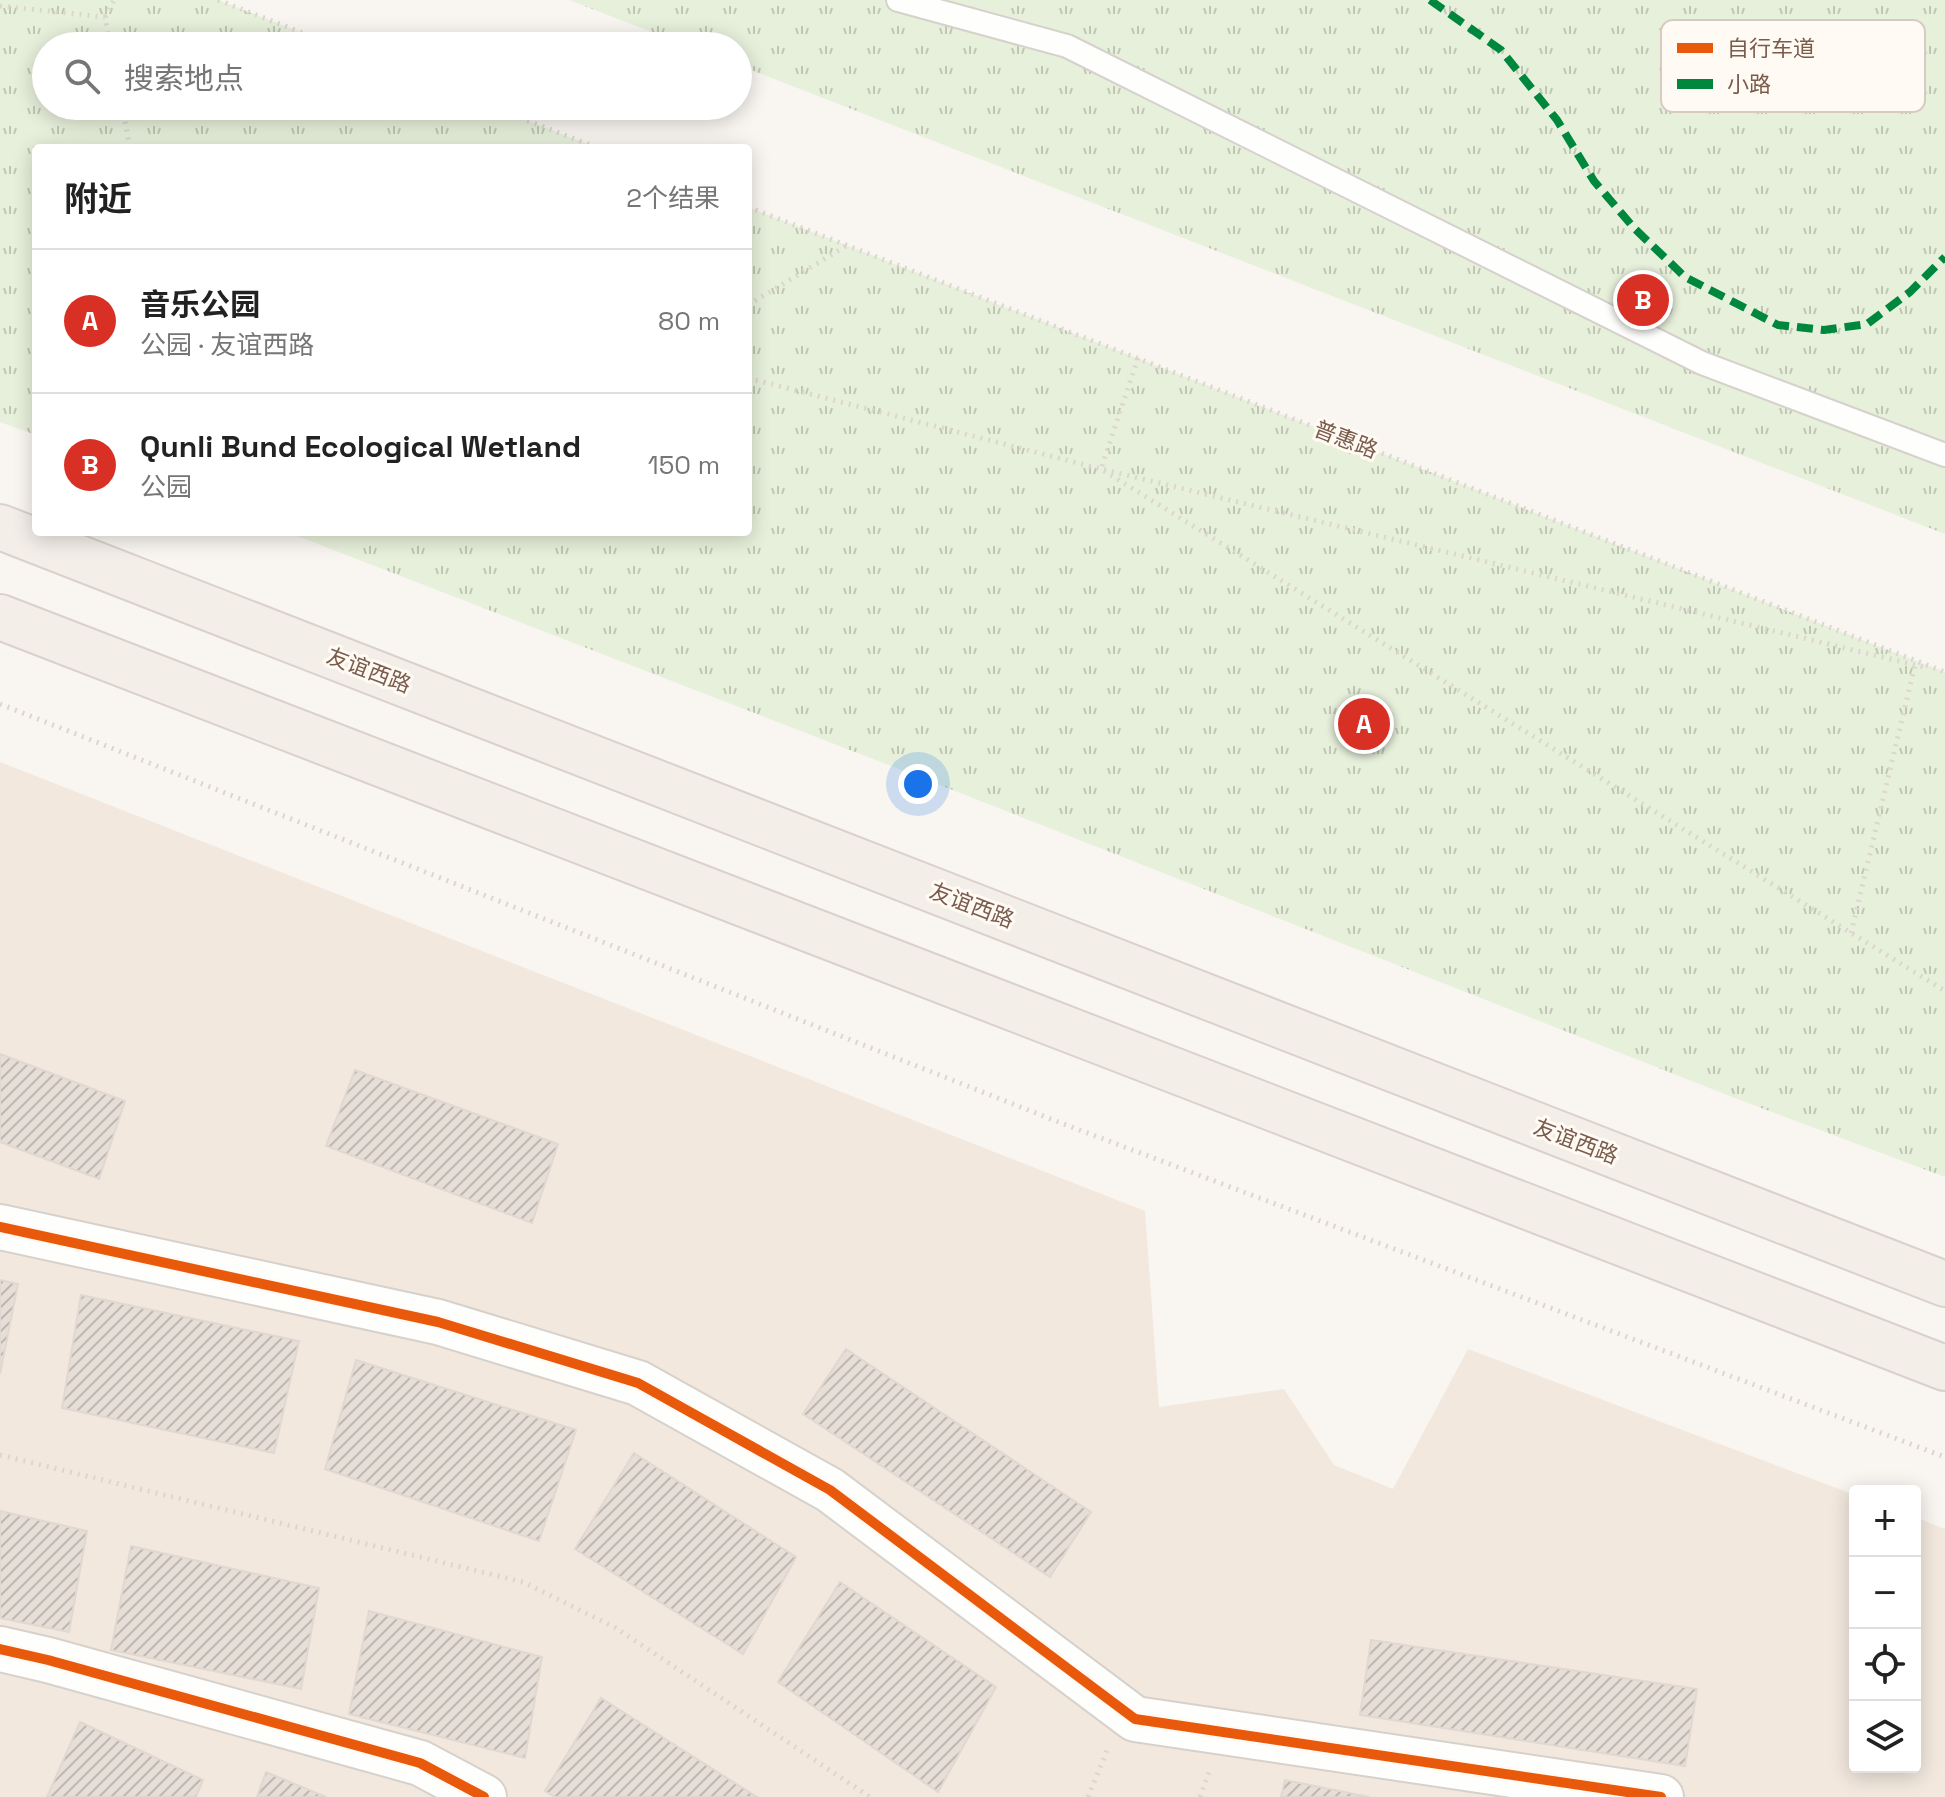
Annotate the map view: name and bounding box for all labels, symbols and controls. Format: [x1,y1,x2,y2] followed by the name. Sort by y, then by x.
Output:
[1661,20,1925,112] legend
[32,32,752,120] search box
[1727,34,1815,62] text: 自行车道
[60,54,104,98] icon: search
[124,59,244,98] text: 搜索地点
[1727,70,1771,98] text: 小路
[64,178,132,221] text: 附近
[626,181,720,215] text: 2个结果
[1617,270,1669,330] pin: B
[140,285,260,324] text: 音乐公园
[82,304,98,338] text: A
[658,304,720,338] text: 80 m
[140,328,314,362] text: 公园 · 友谊西路
[1310,414,1382,464] street label: 普惠路
[140,427,581,466] text: Qunli Bund Ecological Wetland
[81,448,99,482] text: B
[648,448,720,482] text: 150 m
[140,470,192,504] text: 公园
[323,641,415,699] street label: 友谊西路
[1338,694,1390,754] pin: A
[898,764,938,804] your location
[926,876,1018,934] street label: 友谊西路
[1530,1112,1622,1170] street label: 友谊西路
[1849,1485,1921,1773] map controls
[1849,1485,1921,1557] button: +
[1849,1557,1921,1629] button: −
[1849,1629,1921,1701] button: locate
[1849,1701,1921,1773] button: layers

